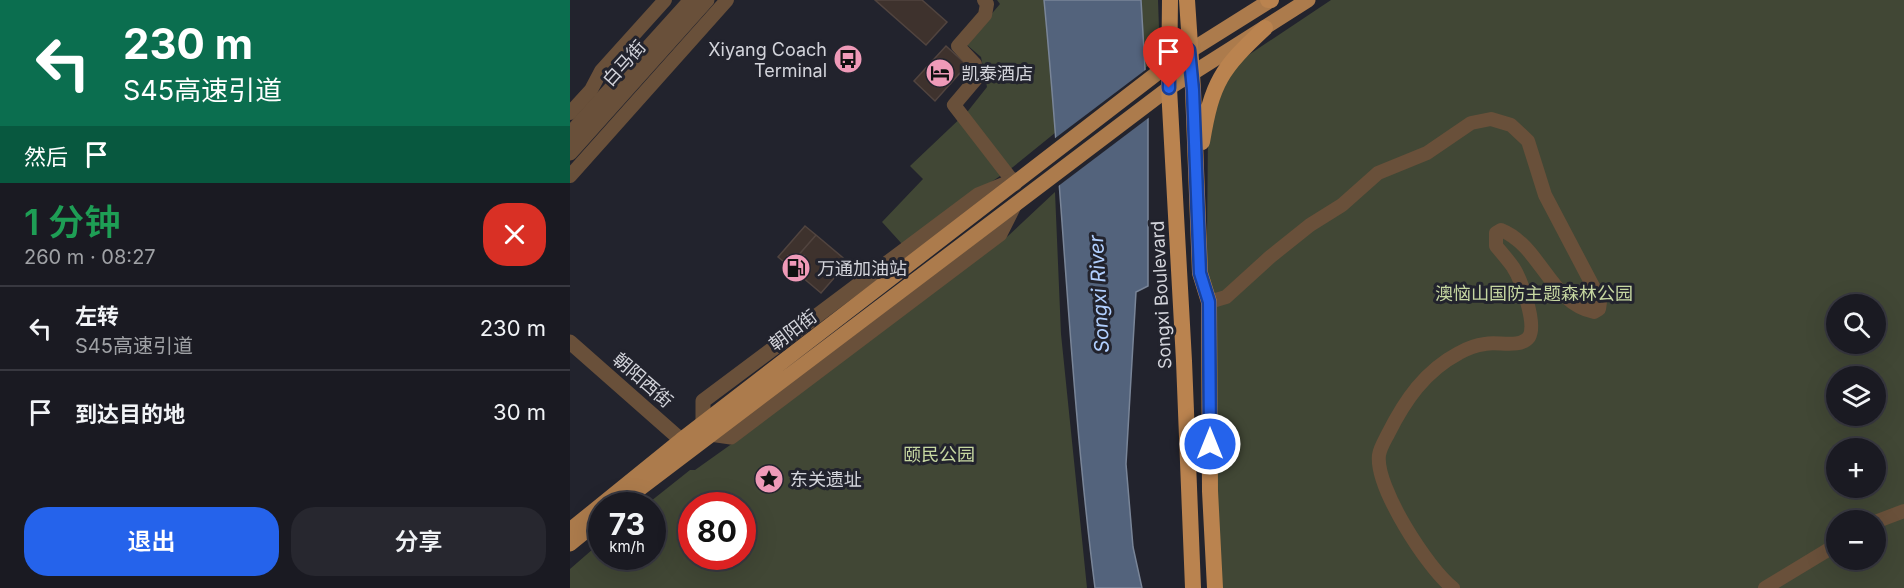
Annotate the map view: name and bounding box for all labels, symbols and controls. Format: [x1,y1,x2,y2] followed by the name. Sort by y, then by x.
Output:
[123,18,253,69] text: 230 m
[24,24,102,102] icon: left
[1143,26,1194,88] pin
[1152,35,1185,68] icon: arrive
[598,36,650,90] street label: 白马街
[708,39,827,81] place label: Xiyang Coach Terminal
[832,43,864,75] bus stop icon: Xiyang Coach Terminal
[924,57,956,89] hotel icon: 凯泰酒店
[961,63,1033,84] place label: 凯泰酒店
[123,74,282,107] text: S45高速引道
[80,138,113,171] icon: arrive
[24,144,68,170] text: 然后
[24,200,120,244] text: 1 分钟
[483,203,546,266] button: close
[1147,220,1175,370] street label: Songxi Boulevard
[1084,234,1114,354] water label: Songxi River
[24,245,156,269] text: 260 m · 08:27
[780,252,812,284] fuel station icon: 万通加油站
[817,258,907,279] place label: 万通加油站
[1435,283,1633,304] park label: 澳恼山国防主题森林公园
[1826,294,1886,570] map controls
[1826,294,1886,354] button: search
[75,303,119,329] text: 左转
[765,305,821,355] street label: 朝阳街
[24,312,57,345] icon: left
[480,315,546,341] text: 230 m
[75,334,193,358] text: S45高速引道
[609,348,677,412] street label: 朝阳西街
[1826,366,1886,426] button: layers
[24,396,57,429] icon: arrive
[493,399,546,425] text: 30 m
[75,401,185,427] text: 到达目的地
[1178,412,1242,476] position arrow
[1826,438,1886,498] button: +
[903,444,975,465] park label: 颐民公园
[753,463,785,495] place icon: 东关遗址
[790,469,862,490] place label: 东关遗址
[678,492,756,570] speed limit sign: 80
[609,506,645,542] text: 73
[24,507,279,576] button: 退出
[291,507,546,576] button: 分享
[1826,510,1886,570] button: −
[609,537,645,556] text: km/h

